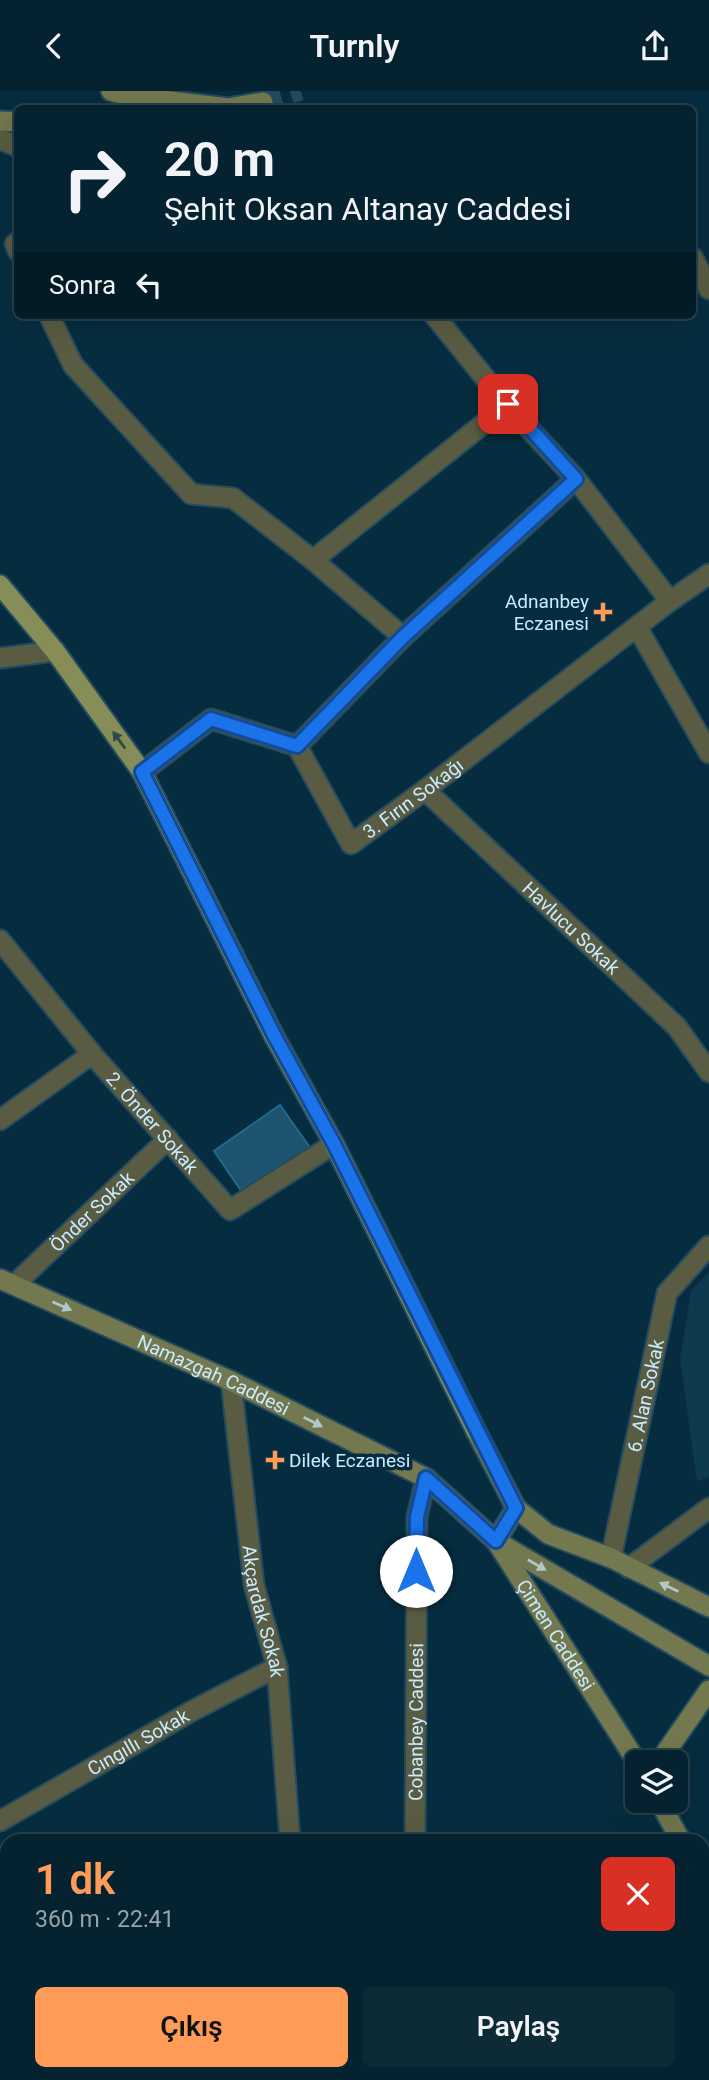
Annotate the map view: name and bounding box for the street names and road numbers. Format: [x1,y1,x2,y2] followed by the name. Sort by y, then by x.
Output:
[358,753,468,843] street label: 3. Fırın Sokağı
[518,877,625,979] street label: Havlucu Sokak
[102,1067,204,1178] street label: 2. Önder Sokak
[45,1166,139,1257] street label: Önder Sokak
[134,1330,293,1420] street label: Namazgah Caddesi
[622,1337,669,1454] street label: 6. Alan Sokak
[238,1544,289,1679] street label: Akçardak Sokak
[512,1575,600,1695] street label: Çimen Caddesi
[404,1643,428,1801] street label: Cobanbey Caddesi
[83,1704,193,1780] street label: Cıngıllı Sokak

